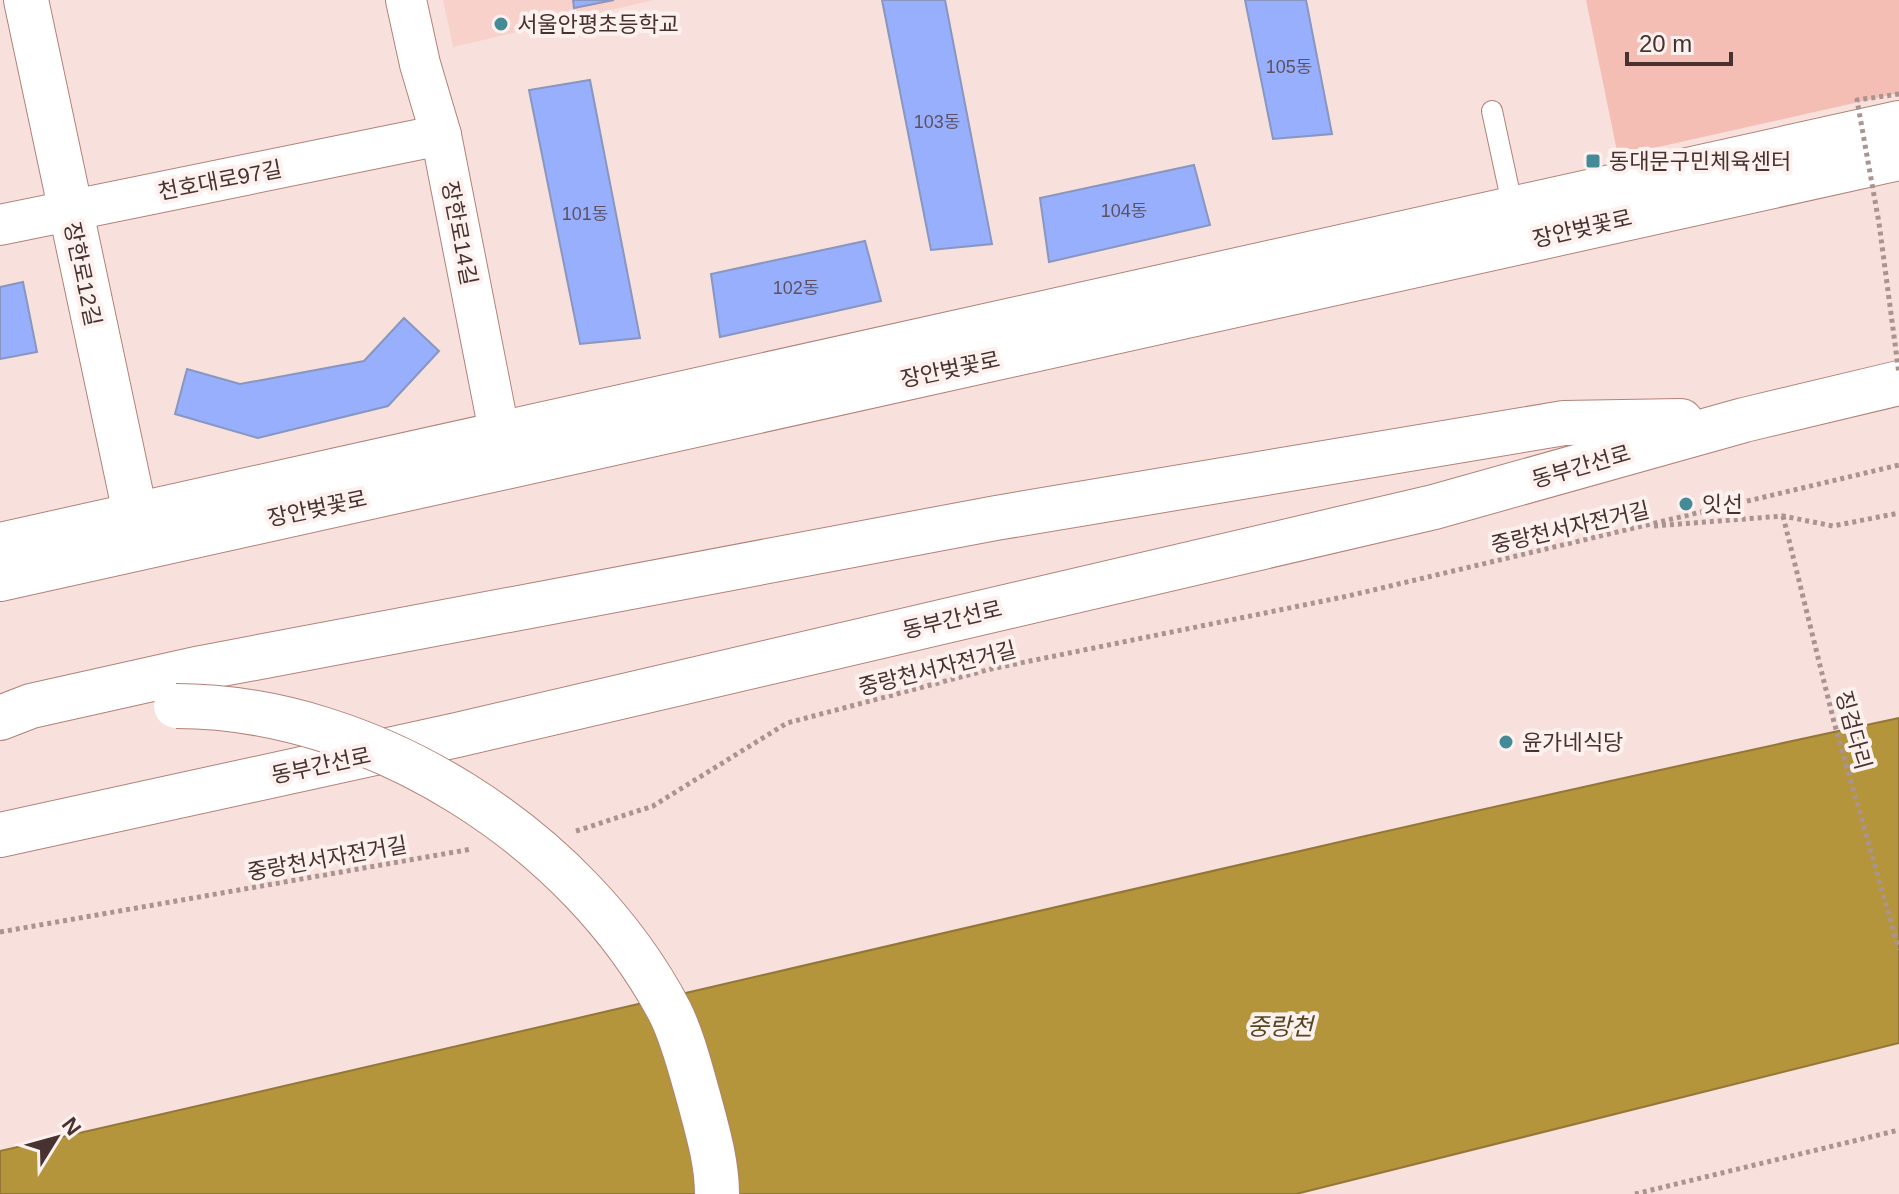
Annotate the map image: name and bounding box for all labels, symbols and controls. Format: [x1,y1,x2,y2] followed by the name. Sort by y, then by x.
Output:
[517,12,679,37] place label: 서울안평초등학교
[492,15,510,33] marker: 서울안평초등학교
[1627,16,1731,66] scale bar
[1639,30,1692,57] text: 20 m
[1266,57,1312,77] house number: 105동
[914,112,960,132] house number: 103동
[1609,149,1791,174] place label: 동대문구민체육센터
[1584,152,1602,170] marker: 동대문구민체육센터
[156,156,284,205] street label: 천호대로97길
[437,179,482,287] street label: 장한로14길
[1101,201,1147,221] house number: 104동
[562,204,608,224] house number: 101동
[1530,205,1634,252] street label: 장안벚꽃로
[59,220,106,328] street label: 장한로12길
[773,278,819,298] house number: 102동
[898,347,1002,392] street label: 장안벚꽃로
[1529,441,1633,492] street label: 동부간선로
[265,486,369,531] street label: 장안벚꽃로
[1702,492,1742,517] place label: 잇선
[1677,495,1695,513] marker: 잇선
[1488,497,1652,558] street label: 중랑천서자전거길
[900,596,1004,643] street label: 동부간선로
[856,637,1019,700] street label: 중랑천서자전거길
[1831,688,1876,772] street label: 징검다리
[1522,730,1623,755] place label: 윤가네식당
[1497,733,1515,751] marker: 윤가네식당
[269,743,373,788] street label: 동부간선로
[245,832,409,885] street label: 중랑천서자전거길
[1247,1013,1316,1040] water label: 중랑천
[16,1098,96,1178] north arrow
[57,1112,86,1140] text: N

